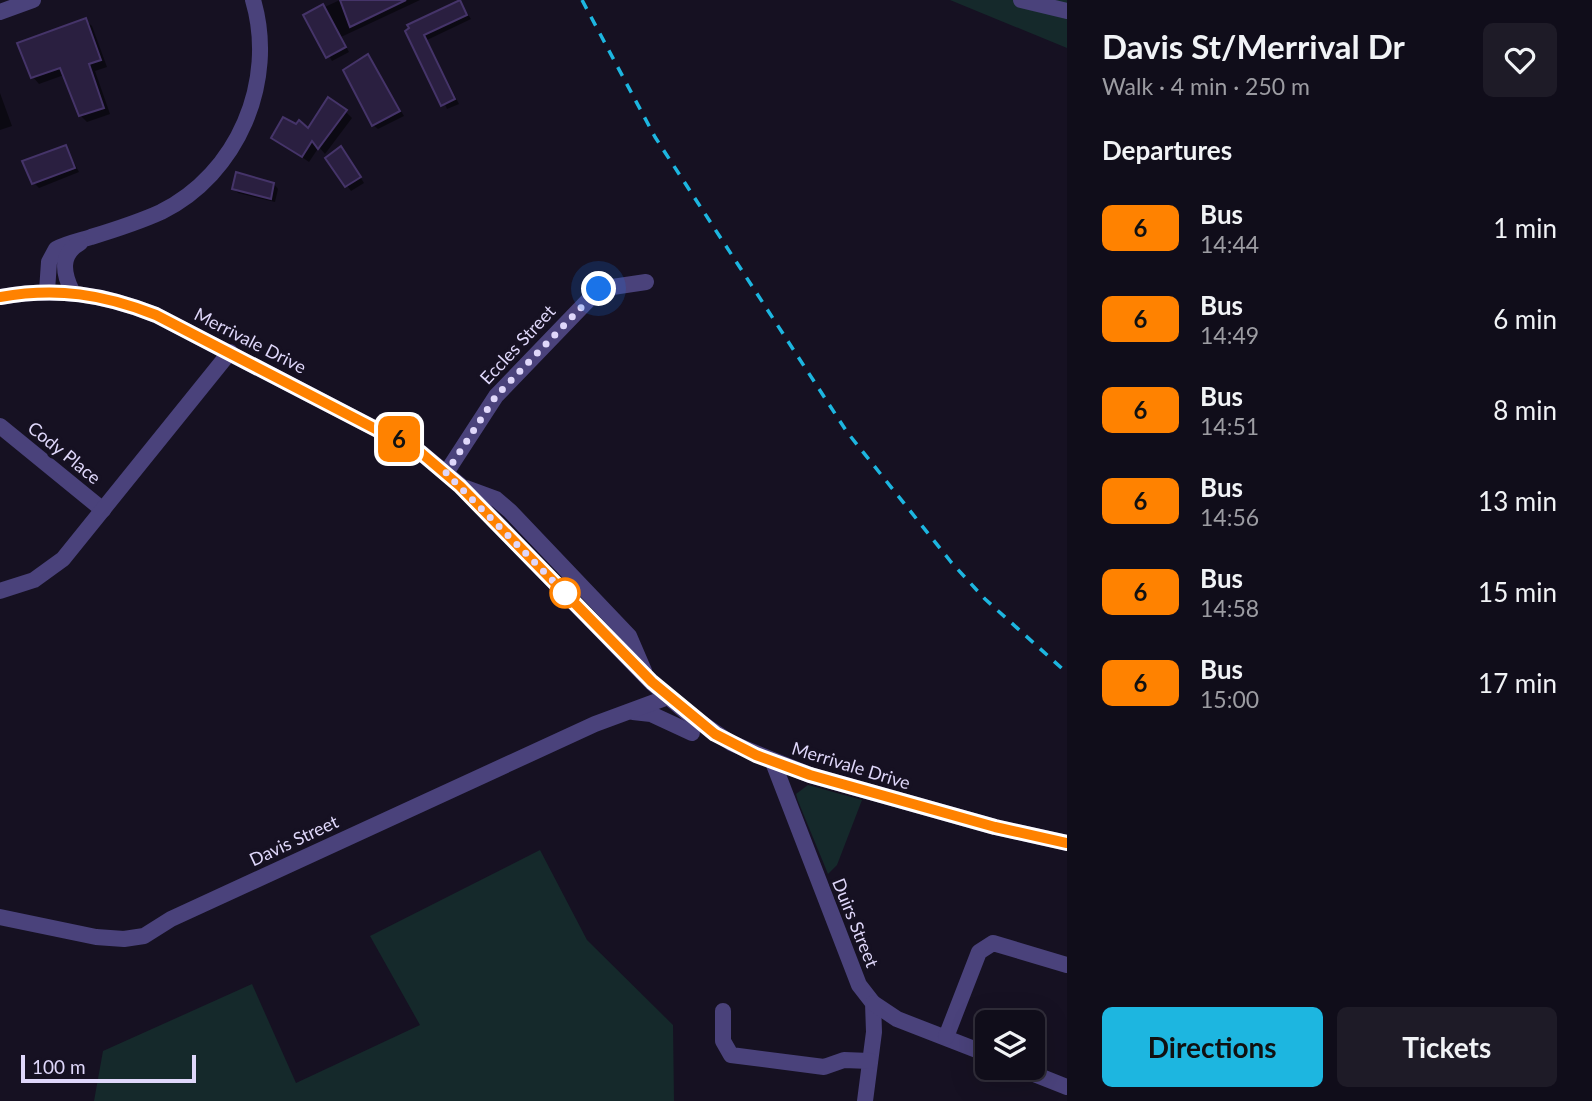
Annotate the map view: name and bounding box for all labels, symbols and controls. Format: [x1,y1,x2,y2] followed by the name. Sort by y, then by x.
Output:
[1483,23,1557,97] button: heart
[1102,26,1405,66] text: Davis St/Merrival Dr
[1102,72,1310,100] text: Walk · 4 min · 250 m
[1102,134,1232,166] text: Departures
[1200,198,1243,230] text: Bus
[1493,212,1557,244] text: 1 min
[1134,213,1147,242] text: 6
[1200,230,1259,258] text: 14:44
[581,271,616,306] your location
[1200,289,1243,321] text: Bus
[475,300,560,389] street label: Eccles Street
[191,302,310,378] street label: Merrivale Drive
[1493,303,1557,335] text: 6 min
[1134,304,1147,333] text: 6
[1200,321,1259,349] text: 14:49
[1200,380,1243,412] text: Bus
[1493,394,1557,426] text: 8 min
[1134,395,1147,424] text: 6
[1200,412,1259,440] text: 14:51
[24,416,106,488] street label: Cody Place
[376,416,422,462] line badge: 6
[392,424,406,453] text: 6
[1200,471,1243,503] text: Bus
[1478,485,1557,517] text: 13 min
[1134,486,1147,515] text: 6
[1200,503,1259,531] text: 14:56
[1200,562,1243,594] text: Bus
[1478,576,1557,608] text: 15 min
[1134,577,1147,606] text: 6
[550,578,580,608] unlabelled marker
[1200,594,1259,622] text: 14:58
[1200,653,1243,685] text: Bus
[1478,667,1557,699] text: 17 min
[1134,668,1147,697] text: 6
[1200,685,1259,713] text: 15:00
[789,737,913,793] street label: Merrivale Drive
[246,810,342,870] street label: Davis Street
[828,875,884,971] street label: Duirs Street
[1102,1007,1323,1087] button: Directions
[1337,1007,1557,1087] button: Tickets
[975,1010,1045,1080] map controls
[975,1010,1045,1080] button: layers
[21,1052,196,1084] scale bar
[32,1055,86,1078] text: 100 m

